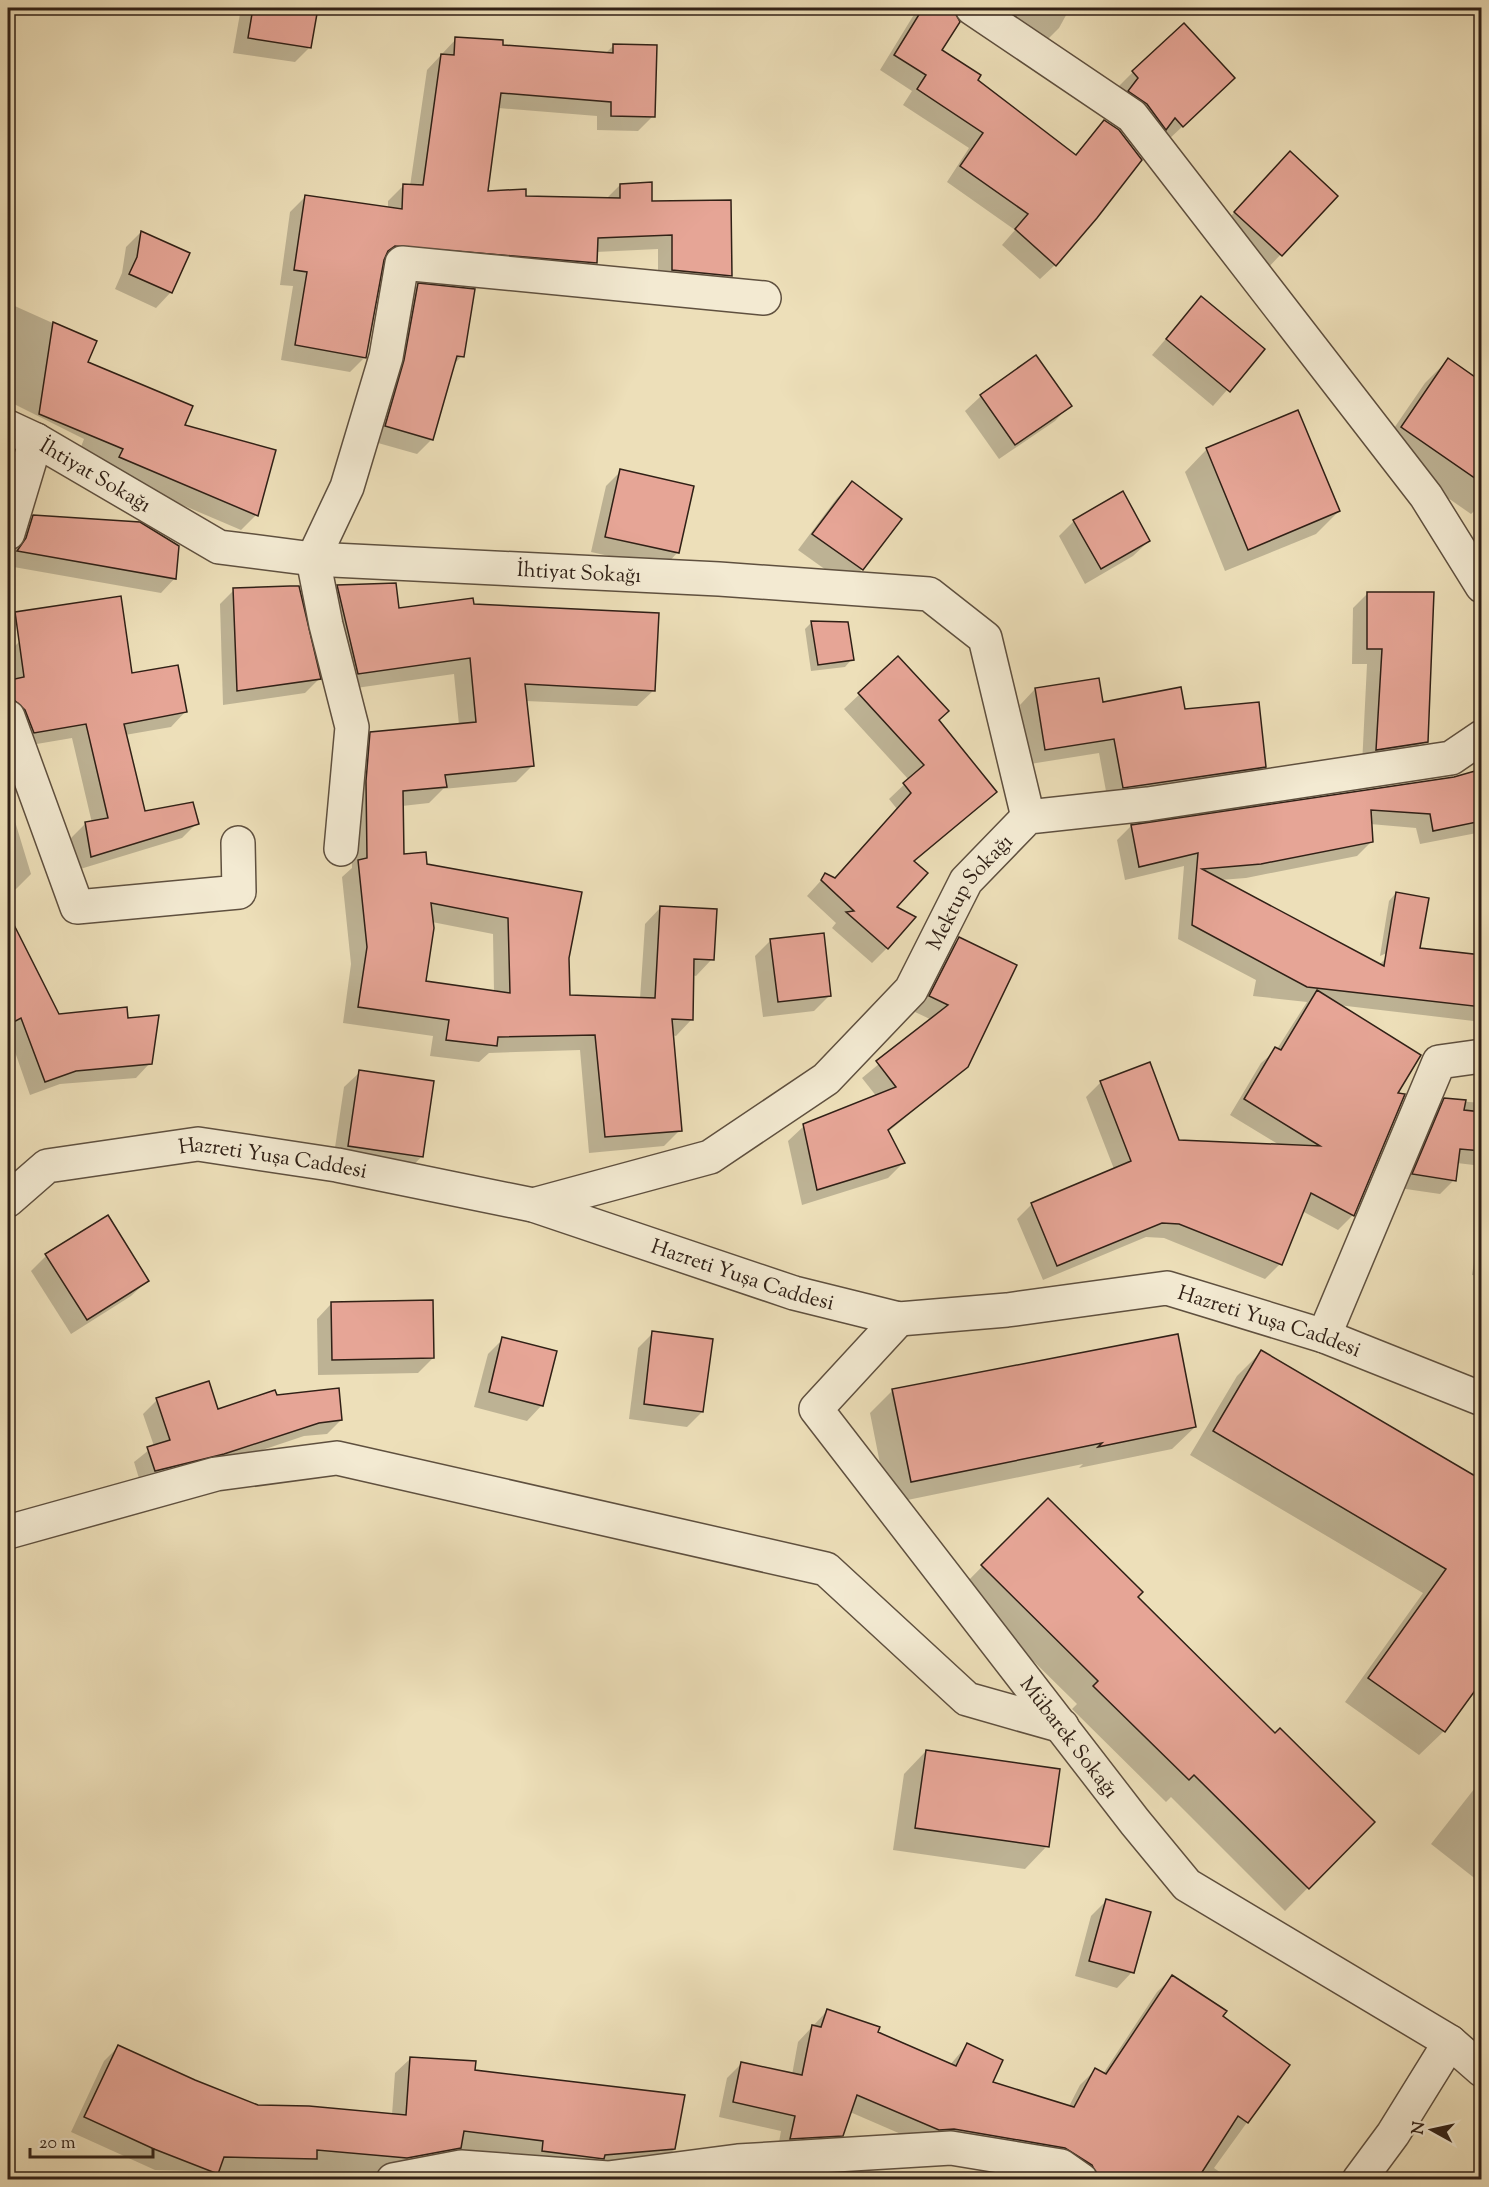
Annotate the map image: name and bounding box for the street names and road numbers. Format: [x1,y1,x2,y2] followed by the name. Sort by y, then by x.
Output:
[33,432,156,521] street label: İhtiyat Sokağı
[516,556,642,592] street label: İhtiyat Sokağı
[920,828,1021,956] street label: Mektup Sokağı
[177,1131,370,1188] street label: Hazreti Yuşa Caddesi
[647,1233,837,1319] street label: Hazreti Yuşa Caddesi
[1174,1279,1365,1366] street label: Hazreti Yuşa Caddesi
[1011,1671,1124,1805] street label: Mübarek Sokağı

